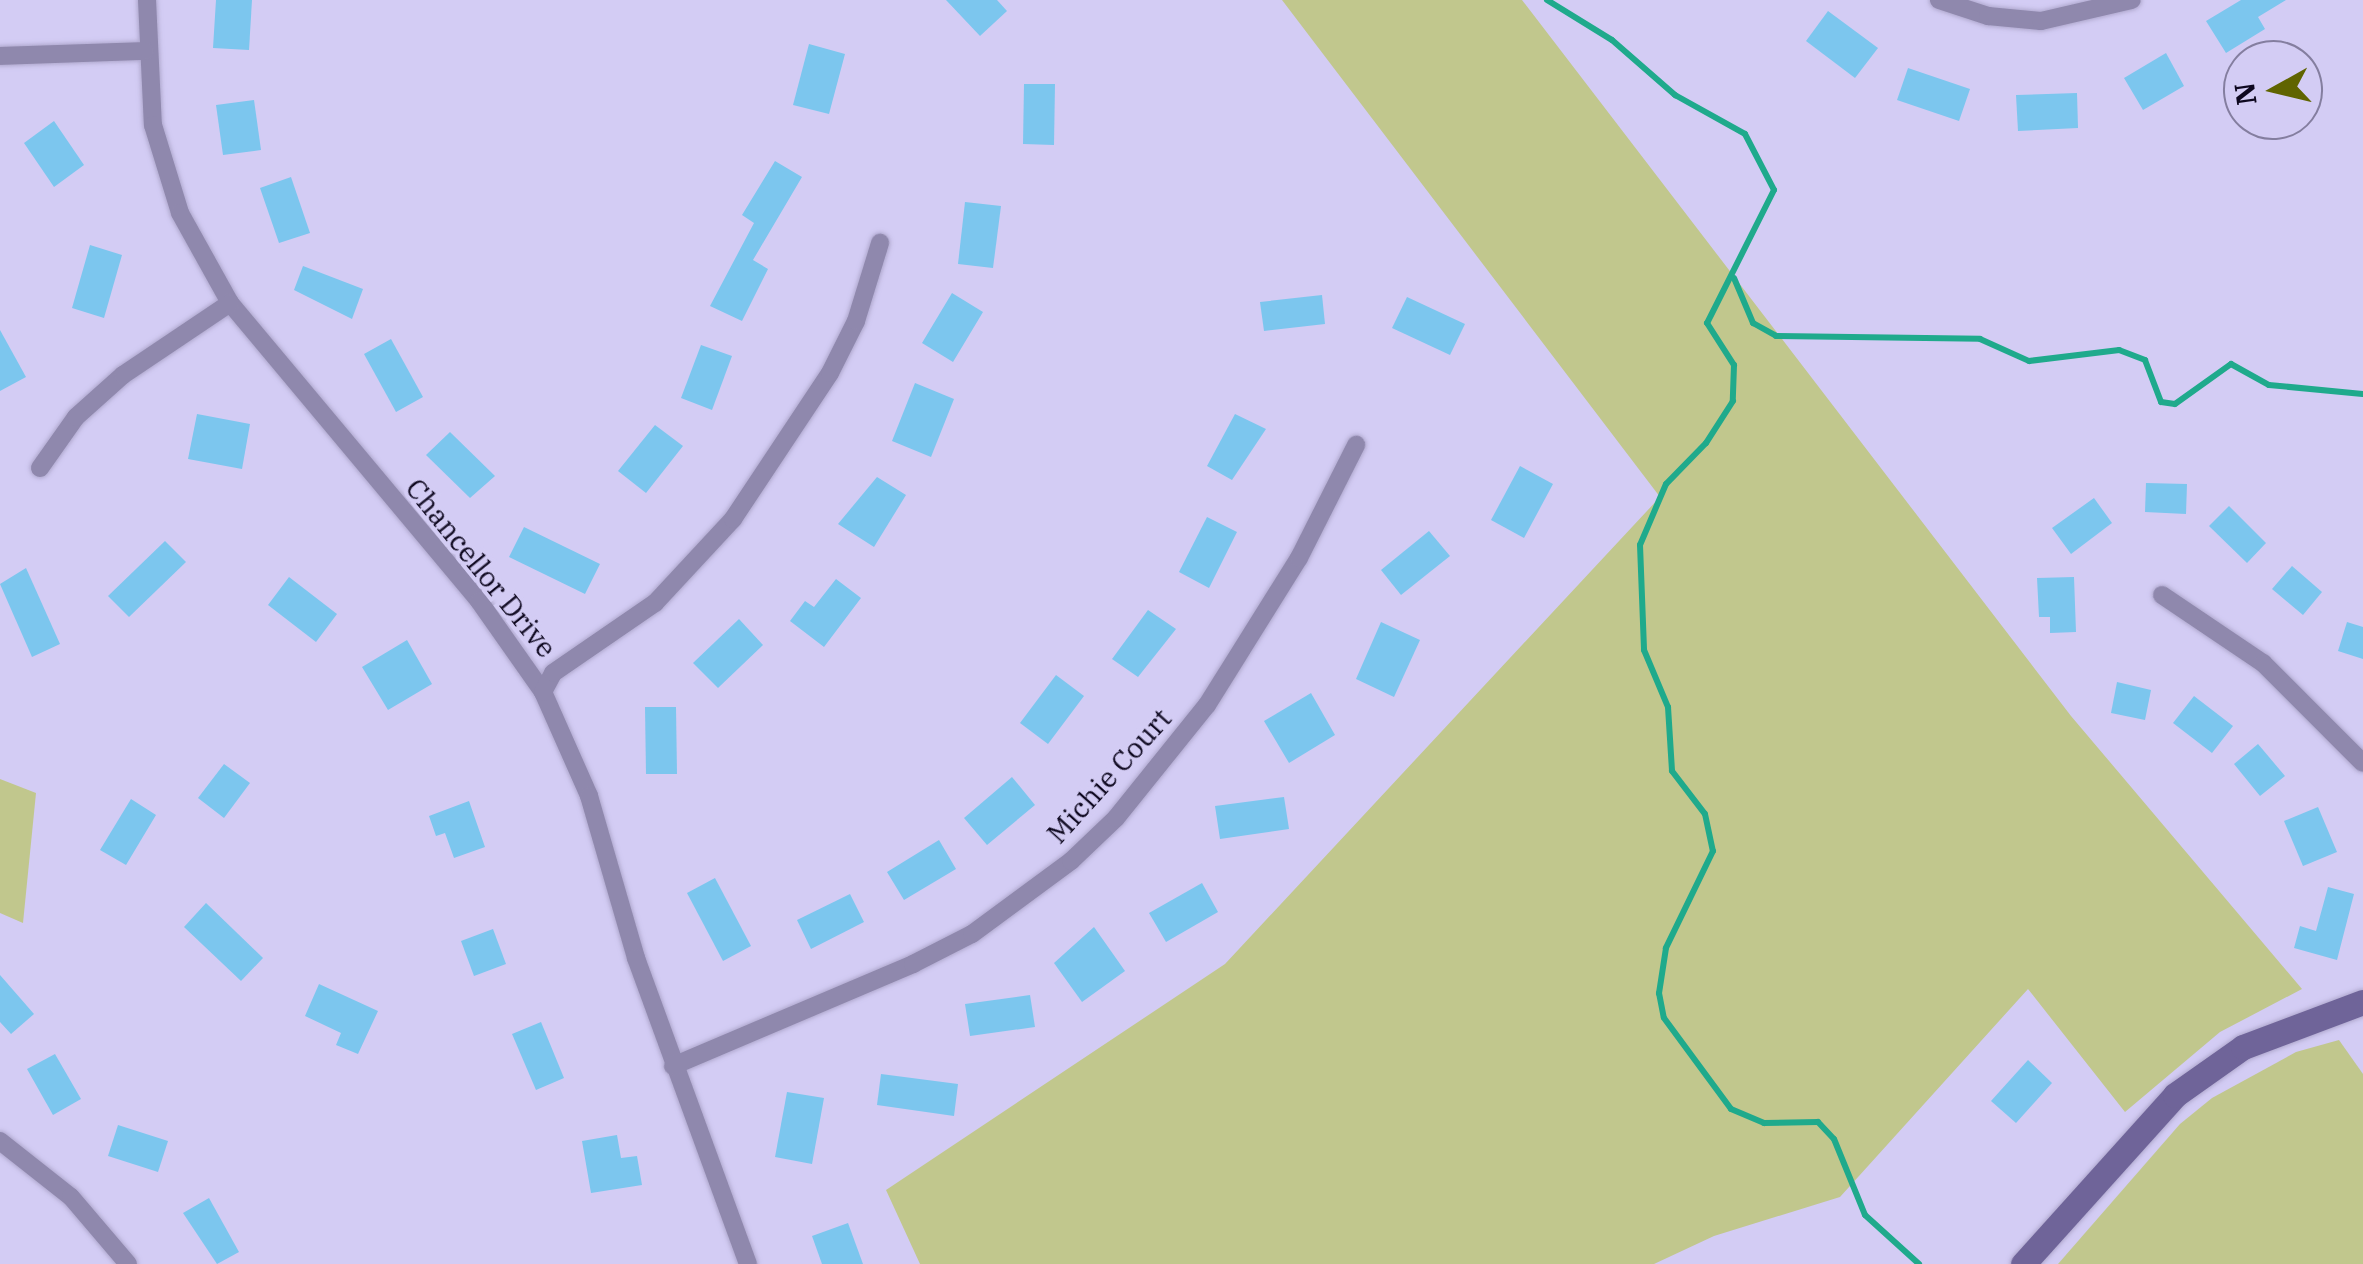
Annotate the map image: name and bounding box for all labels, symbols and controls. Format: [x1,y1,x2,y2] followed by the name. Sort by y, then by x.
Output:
[2223,40,2323,140] north arrow
[2225,80,2265,108] text: N
[399,472,563,664] street label: Chancellor Drive
[1040,702,1178,850] street label: Michie Court

